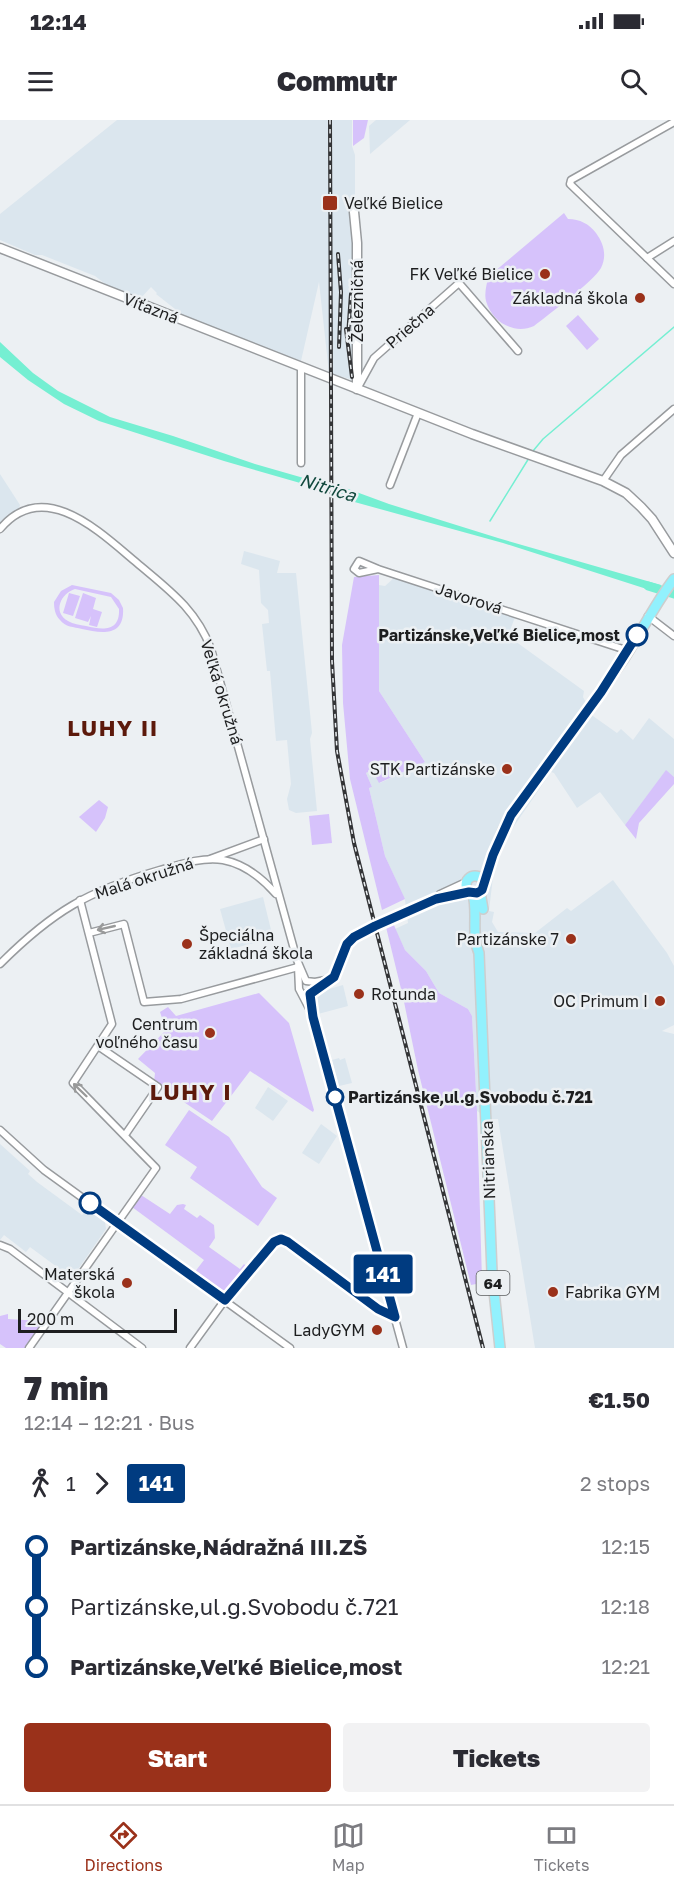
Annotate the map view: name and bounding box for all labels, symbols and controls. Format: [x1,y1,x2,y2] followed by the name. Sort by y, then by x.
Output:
[30,8,87,35] text: 12:14
[24,65,57,98] icon: menu
[277,65,397,97] text: Commutr
[617,65,650,98] icon: search
[344,193,443,213] place label: Veľké Bielice
[321,194,339,212] marker: Veľké Bielice
[347,260,367,342] street label: Železničná
[409,264,533,284] place label: FK Veľké Bielice
[538,267,552,281] marker: FK Veľké Bielice
[121,288,181,328] street label: Víťazná
[512,288,628,308] place label: Základná škola
[633,291,647,305] marker: Základná škola
[382,299,438,353] street label: Priečna
[297,468,360,506] water label: Nitrica
[433,578,505,618] street label: Javorová
[626,624,648,646] marker: Partizánske,Veľké Bielice,most
[378,625,620,645] place label: Partizánske,Veľké Bielice,most
[197,637,247,747] street label: Veľká okružná
[67,714,159,741] district label: LUHY II
[370,759,495,779] place label: STK Partizánske
[500,762,514,776] marker: STK Partizánske
[92,853,196,903] street label: Malá okružná
[97,923,116,935] one-way arrow
[199,925,313,963] place label: Špeciálna základná škola
[456,929,559,949] place label: Partizánske 7
[564,932,578,946] marker: Partizánske 7
[180,937,194,951] marker: Špeciálna základná škola
[371,984,436,1004] place label: Rotunda
[352,987,366,1001] marker: Rotunda
[553,991,648,1011] place label: OC Primum I
[653,994,667,1008] marker: OC Primum I
[96,1014,198,1052] place label: Centrum voľného času
[203,1026,217,1040] marker: Centrum voľného času
[150,1078,232,1105] district label: LUHY I
[73,1083,88,1097] one-way arrow
[348,1087,592,1107] place label: Partizánske,ul.g.Svobodu č.721
[326,1088,344,1106] marker: Partizánske,ul.g.Svobodu č.721
[477,1120,499,1200] street label: Nitrianska
[79,1192,101,1214] unlabelled marker
[348,1254,418,1294] line badge: 141
[366,1261,400,1287] text: 141
[44,1264,115,1302] place label: Materská škola
[476,1271,510,1295] road number: 64
[120,1276,134,1290] marker: Materská škola
[565,1282,660,1302] place label: Fabrika GYM
[546,1285,560,1299] marker: Fabrika GYM
[18,1306,177,1334] scale bar
[27,1309,74,1329] text: 200 m
[293,1320,365,1340] place label: LadyGYM
[370,1323,384,1337] marker: LadyGYM
[24,1368,108,1407] text: 7 min
[588,1386,650,1413] text: €1.50
[24,1410,195,1434] text: 12:14 – 12:21 · Bus
[24,1467,57,1500] icon: walk
[85,1467,118,1500] icon: forward
[139,1470,173,1496] text: 141
[66,1471,76,1495] text: 1
[580,1471,650,1495] text: 2 stops
[70,1533,368,1560] text: Partizánske,Nádražná III.ZŠ
[601,1534,650,1558] text: 12:15
[70,1593,398,1620] text: Partizánske,ul.g.Svobodu č.721
[601,1594,650,1618] text: 12:18
[70,1653,402,1680] text: Partizánske,Veľké Bielice,most
[601,1654,650,1678] text: 12:21
[24,1723,331,1792] button: Start
[343,1723,650,1792] button: Tickets
[85,1819,163,1875] tab: Directions
[332,1819,365,1875] tab: Map
[534,1819,590,1875] tab: Tickets

